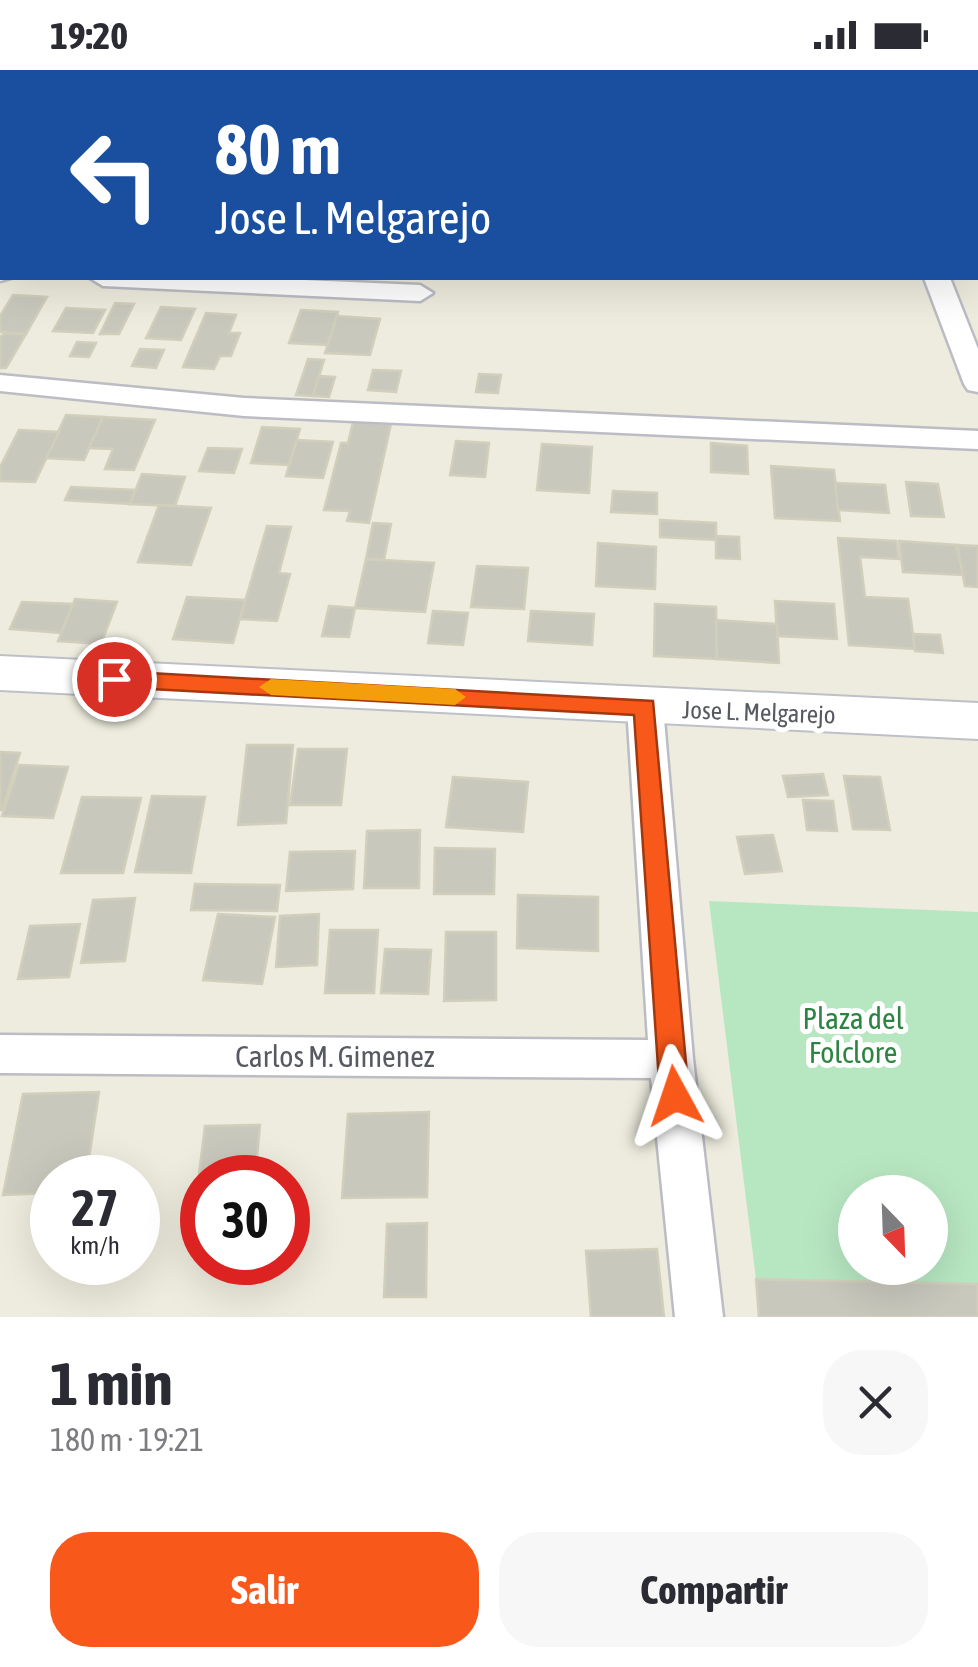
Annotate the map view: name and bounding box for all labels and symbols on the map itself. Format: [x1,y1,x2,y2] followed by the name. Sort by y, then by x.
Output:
[72,637,157,722] pin
[682,695,836,729] street label: Jose L. Melgarejo
[802,1001,904,1069] park label: Plaza del Folclore
[235,1039,435,1073] street label: Carlos M. Gimenez
[623,1044,727,1148] position arrow
[180,1155,310,1285] speed limit sign: 30
[838,1175,948,1285] north arrow

